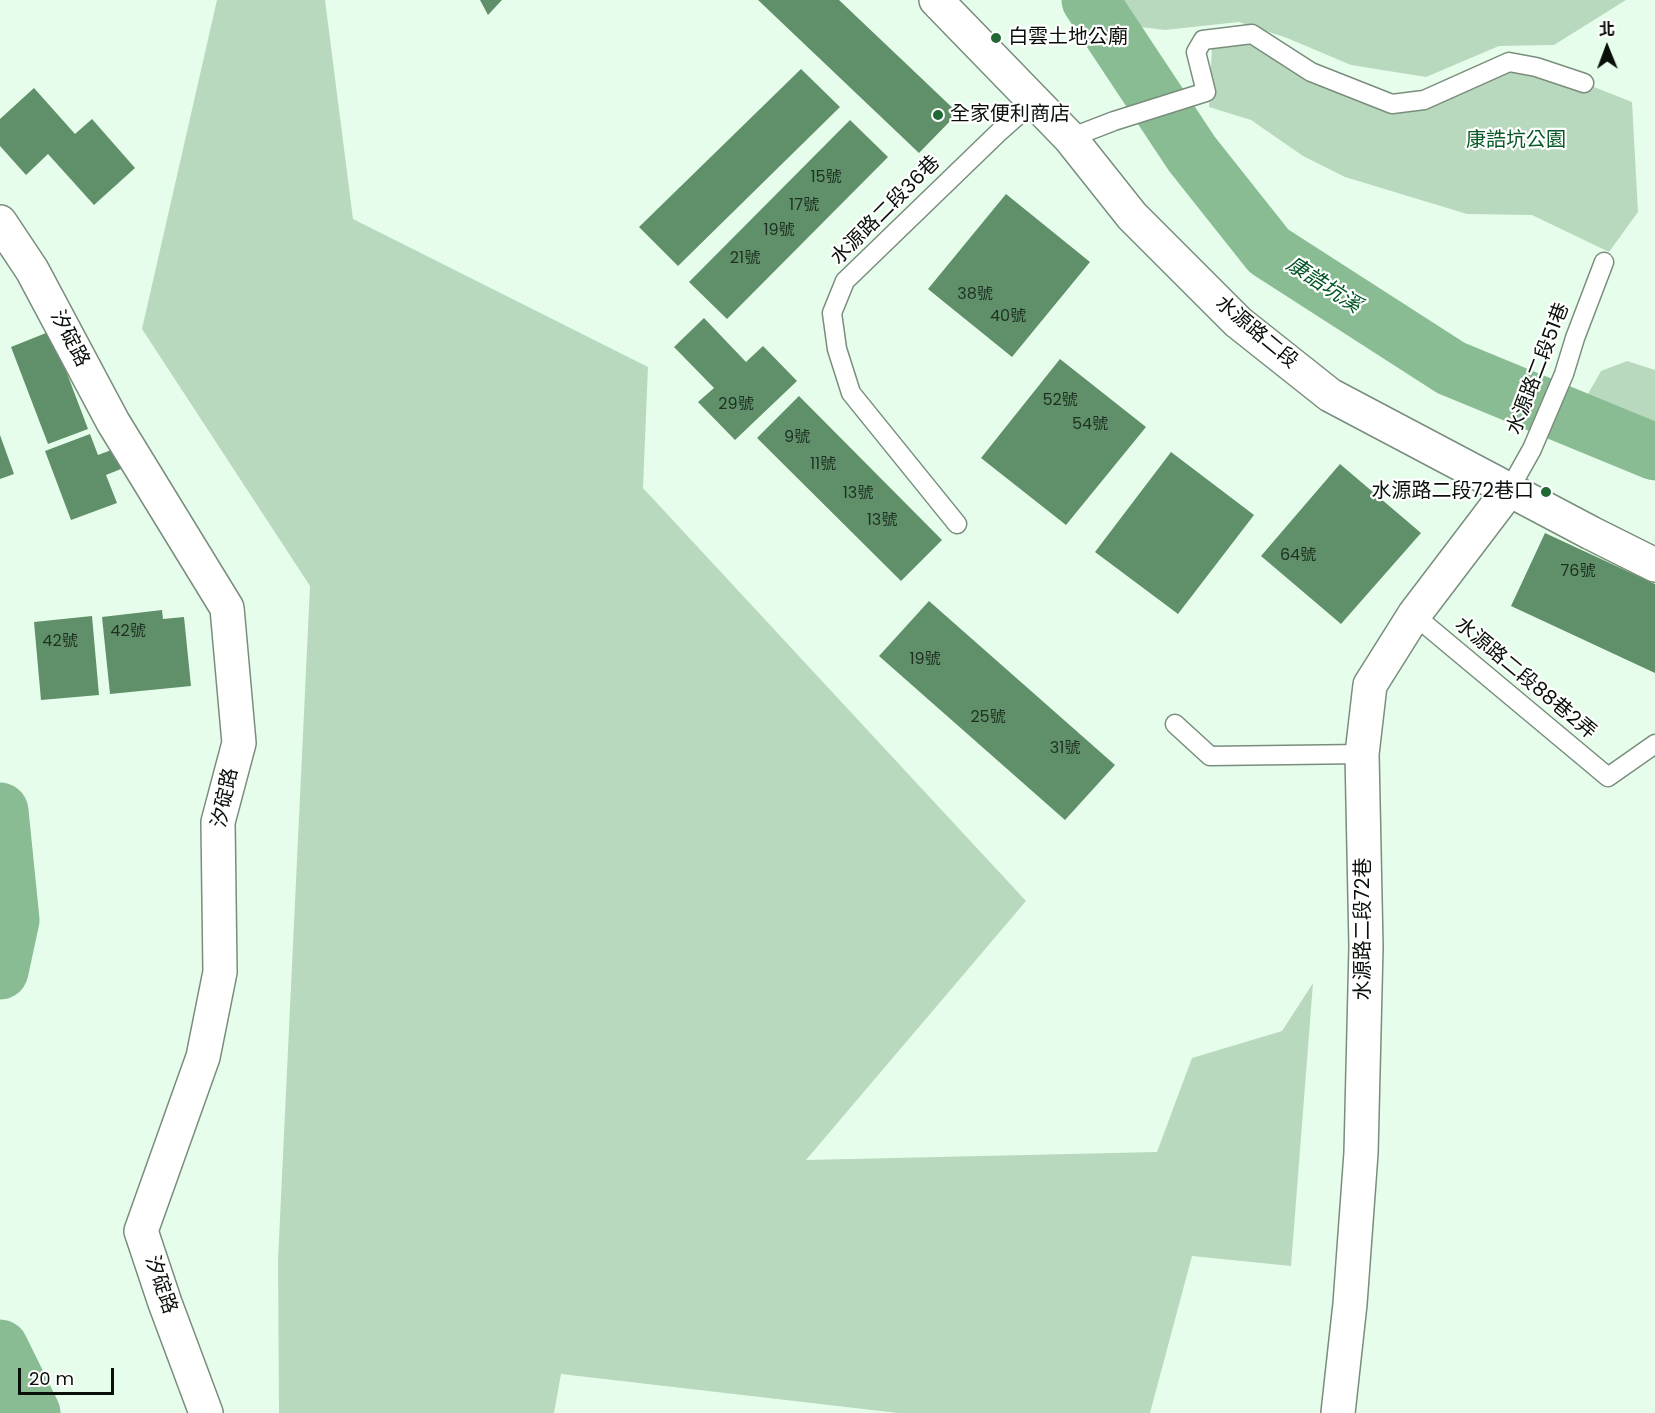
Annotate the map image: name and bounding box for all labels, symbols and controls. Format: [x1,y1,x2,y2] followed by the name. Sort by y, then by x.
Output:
[1577,18,1637,78] north arrow
[1598,18,1615,41] text: 北
[1008,26,1128,50] place label: 白雲土地公廟
[989,31,1003,45] marker: 白雲土地公廟
[950,103,1070,127] place label: 全家便利商店
[931,108,945,122] marker: 全家便利商店
[1466,129,1566,153] park label: 康誥坑公園
[826,151,946,271] street label: 水源路二段36巷
[810,168,842,188] house number: 15號
[789,196,819,216] house number: 17號
[763,221,795,241] house number: 19號
[730,249,760,269] house number: 21號
[1281,253,1365,319] water label: 康誥坑溪
[957,285,993,305] house number: 38號
[1210,292,1302,374] street label: 水源路二段
[1503,300,1575,438] street label: 水源路二段51巷
[44,307,94,371] street label: 汐碇路
[990,307,1026,327] house number: 40號
[1042,391,1078,411] house number: 52號
[718,395,754,415] house number: 29號
[1072,415,1108,435] house number: 54號
[784,428,810,448] house number: 9號
[810,455,836,475] house number: 11號
[1372,480,1534,504] place label: 水源路二段72巷口
[843,484,873,504] house number: 13號
[1539,485,1553,499] marker: 水源路二段72巷口
[867,511,897,531] house number: 13號
[1280,546,1316,566] house number: 64號
[1561,562,1595,582] house number: 76號
[1450,613,1600,745] street label: 水源路二段88巷2弄
[110,622,146,642] house number: 42號
[42,632,78,652] house number: 42號
[909,650,941,670] house number: 19號
[970,708,1006,728] house number: 25號
[1050,739,1080,759] house number: 31號
[208,766,244,830] street label: 汐碇路
[1352,858,1376,1000] street label: 水源路二段72巷
[139,1253,181,1317] street label: 汐碇路
[21,1356,117,1394] scale bar
[29,1366,74,1391] text: 20 m

